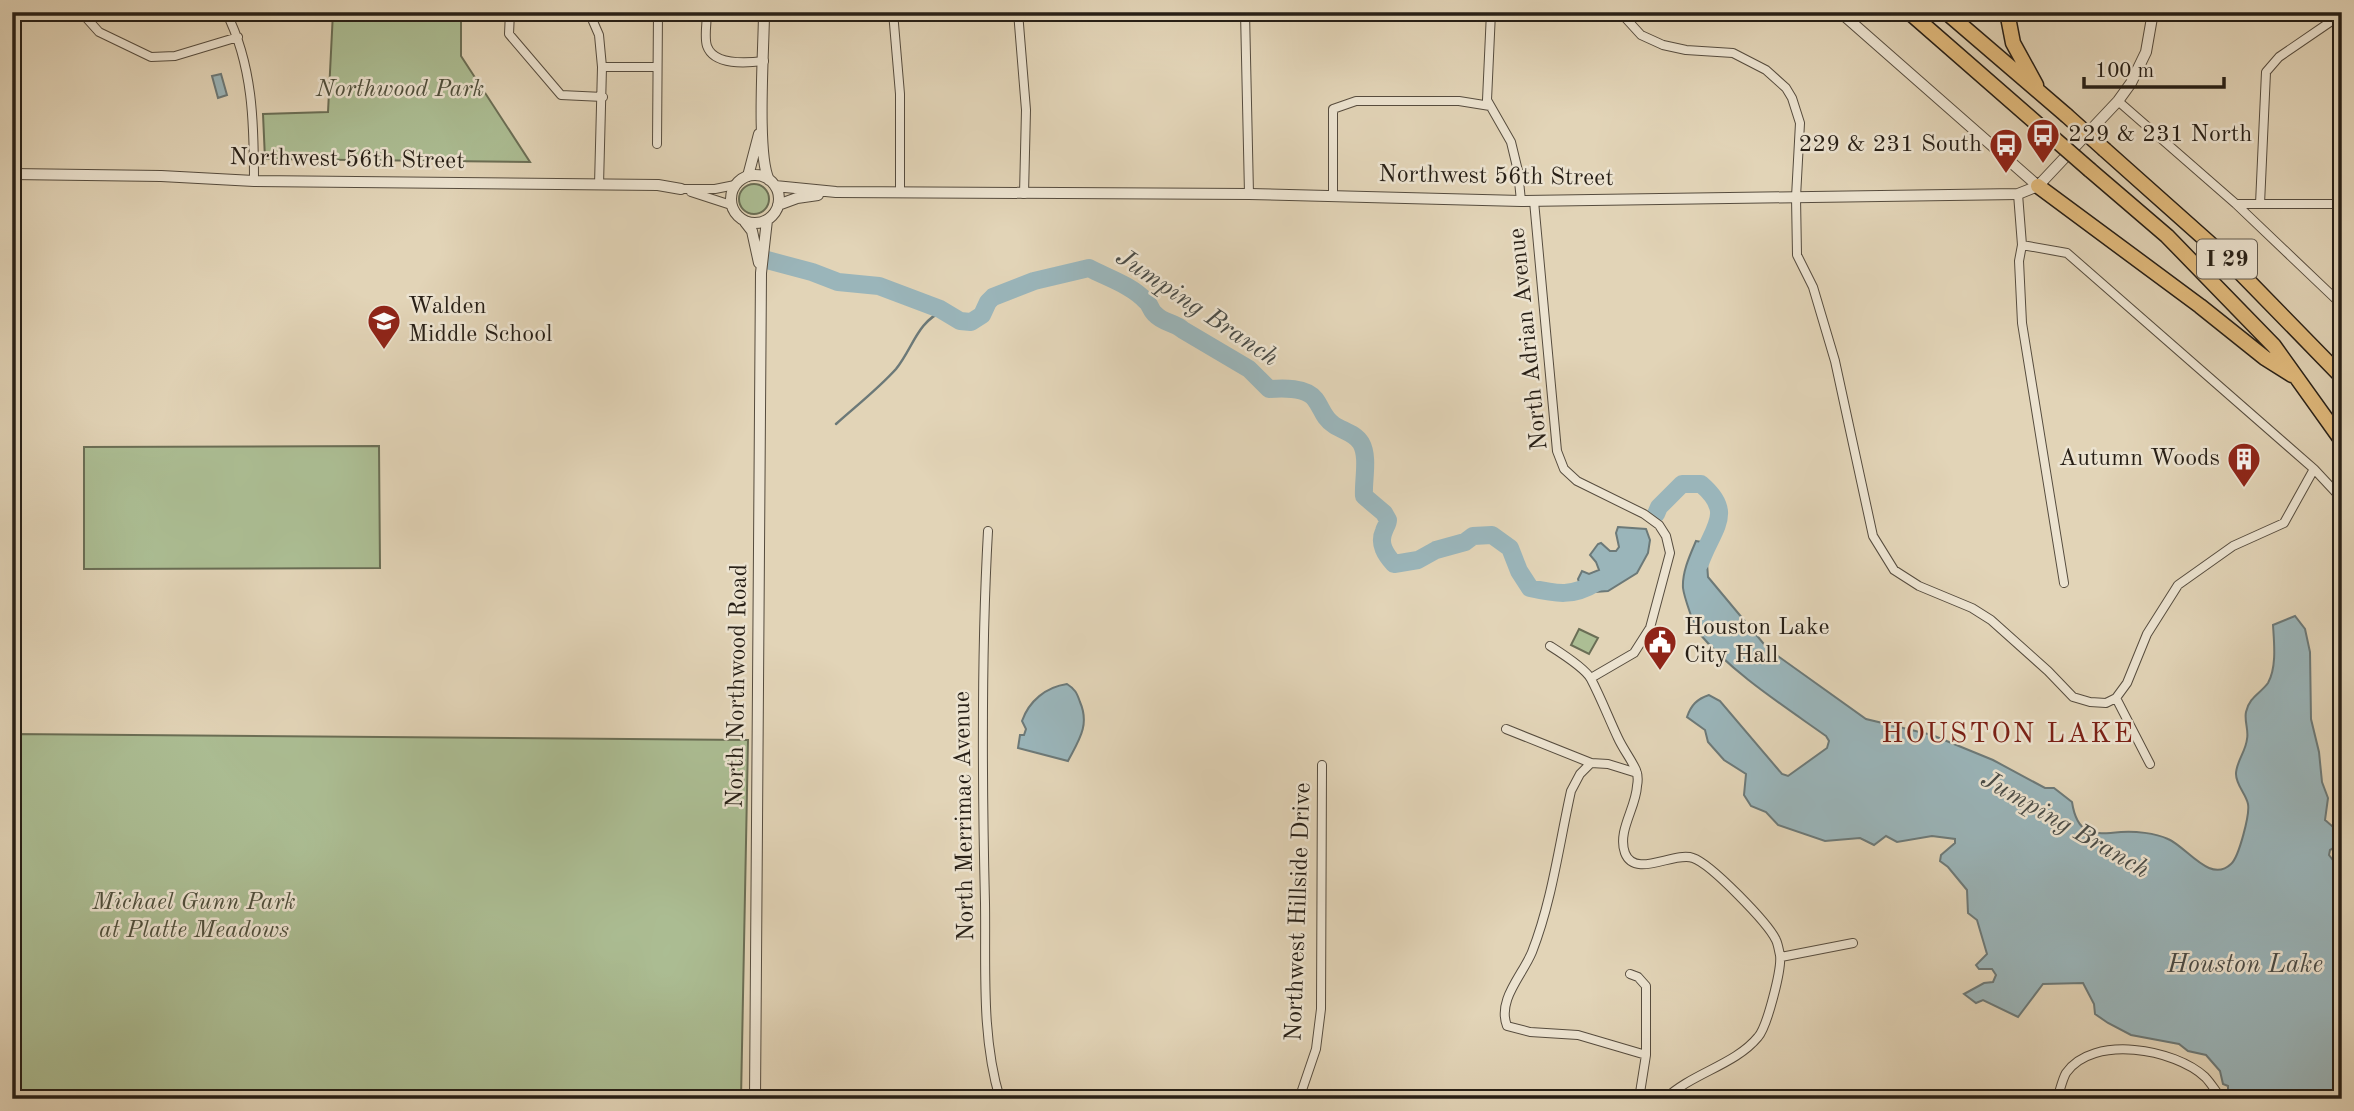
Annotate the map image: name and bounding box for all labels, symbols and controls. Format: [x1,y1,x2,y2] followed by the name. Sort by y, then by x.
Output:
[2084,46,2224,90] scale bar
[2095,61,2154,82] text: 100 m
[315,78,484,102] park label: Northwood Park
[2024,116,2062,165] bus stop icon: 229 & 231 North
[2068,123,2252,147] place label: 229 & 231 North
[1987,126,2025,175] bus stop icon: 229 & 231 South
[1798,133,1982,157] place label: 229 & 231 South
[229,146,465,174] street label: Northwest 56th Street
[1378,163,1614,191] street label: Northwest 56th Street
[1505,227,1553,451] street label: North Adrian Avenue
[2197,240,2257,278] road number: I 29
[1111,244,1283,372] water label: Jumping Branch
[408,295,553,347] place label: Walden Middle School
[365,302,403,351] school or university icon: Walden Middle School
[2225,440,2263,489] building icon: Autumn Woods
[2059,447,2220,471] place label: Autumn Woods
[724,564,752,808] street label: North Northwood Road
[1684,616,1830,668] place label: Houston Lake City Hall
[1641,623,1679,672] public building icon: Houston Lake City Hall
[951,691,979,941] street label: North Merrimac Avenue
[1881,721,2135,749] district label: HOUSTON LAKE
[1976,766,2154,884] water label: Jumping Branch
[1282,782,1316,1042] street label: Northwest Hillside Drive
[91,891,296,943] park label: Michael Gunn Park at Platte Meadows
[2166,952,2323,978] water label: Houston Lake

